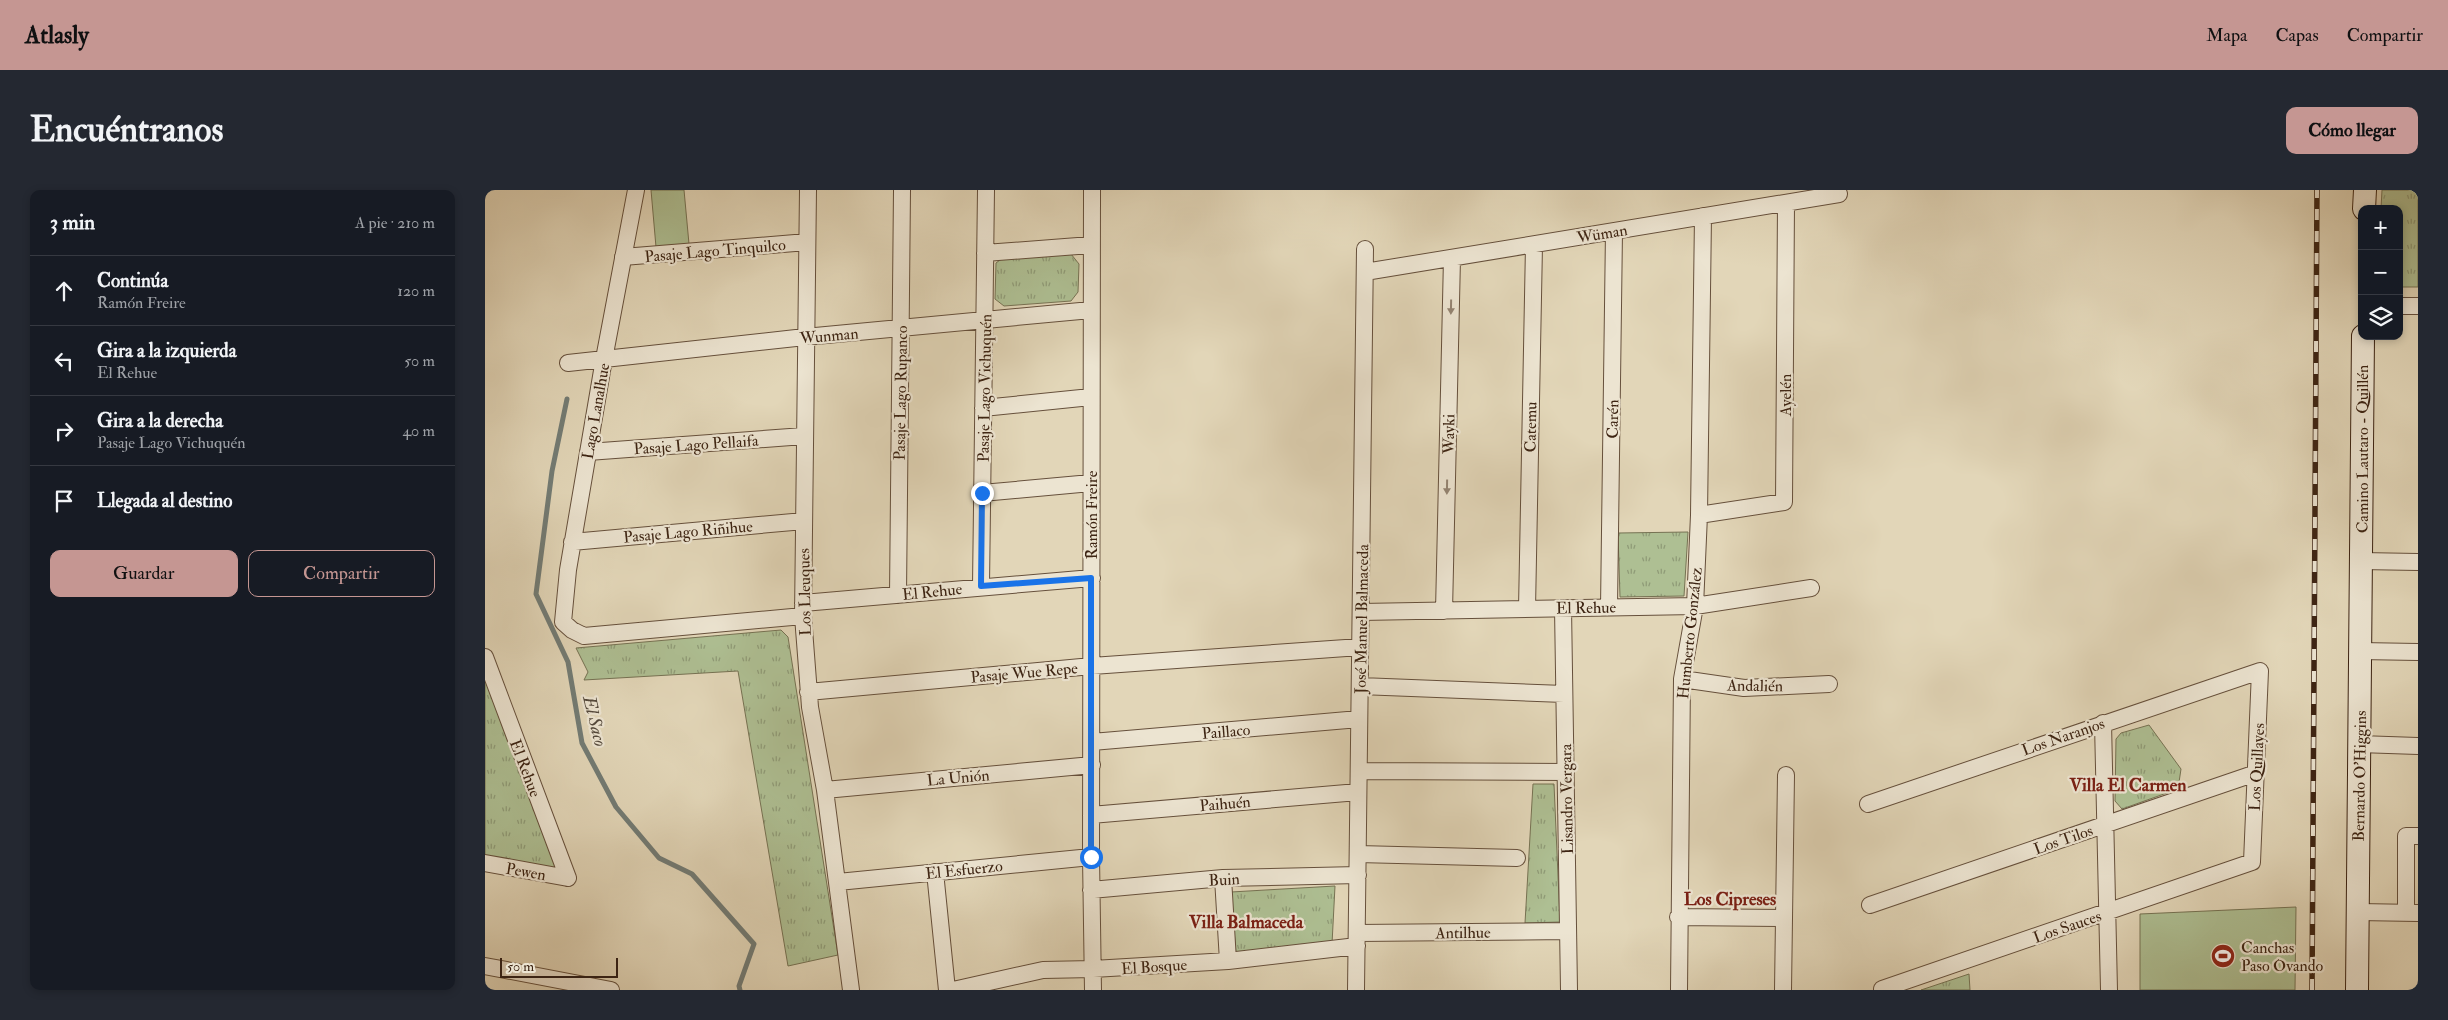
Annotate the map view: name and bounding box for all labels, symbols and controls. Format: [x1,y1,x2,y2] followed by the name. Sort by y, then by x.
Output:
[25,20,89,51] text: Atlasly
[2206,24,2248,47] text: Mapa
[2276,24,2319,47] text: Capas
[2347,24,2423,47] text: Compartir
[2286,107,2418,154] button: Cómo llegar
[30,108,223,152] text: Encuéntranos
[2358,205,2403,340] map controls
[2358,205,2403,250] button: +
[50,209,95,236] text: 3 min
[355,213,435,233] text: A pie · 210 m
[1574,220,1629,248] street label: Wüman
[644,235,787,267] street label: Pasaje Lago Tinquilco
[2358,250,2403,295] button: −
[97,269,168,293] text: Continúa
[50,277,78,305] icon: ahead
[397,281,435,301] text: 120 m
[97,293,186,313] text: Ramón Freire
[2358,295,2403,340] button: layers
[1446,299,1454,315] one-way arrow
[974,314,996,462] street label: Pasaje Lago Vichuquén
[798,323,859,349] street label: Wunman
[890,325,913,461] street label: Pasaje Lago Rupanco
[97,339,236,363] text: Gira a la izquierda
[50,347,78,375] icon: left
[404,351,435,371] text: 50 m
[578,361,614,461] street label: Lago Lanalhue
[97,363,157,383] text: El Rehue
[2353,365,2373,533] street label: Camino Lautaro - Quillén
[1776,374,1796,417] street label: Ayelén
[1603,399,1623,439] street label: Carén
[1521,402,1541,453] street label: Catemu
[97,409,223,433] text: Gira a la derecha
[1439,414,1459,455] street label: Wayki
[50,417,78,445] icon: right
[402,421,435,441] text: 40 m
[633,431,759,459] street label: Pasaje Lago Pellaifa
[97,433,245,453] text: Pasaje Lago Vichuquén
[1082,470,1102,559] street label: Ramón Freire
[1443,479,1451,495] one-way arrow
[971,482,994,505] route end
[50,487,78,515] icon: arrive
[97,489,232,513] text: Llegada al destino
[622,516,754,548] street label: Pasaje Lago Riñihue
[1351,544,1374,695] street label: José Manuel Balmaceda
[794,548,816,636] street label: Los Lleuques
[50,550,238,597] button: Guardar
[248,550,435,597] button: Compartir
[1673,566,1707,700] street label: Humberto González
[901,579,963,605] street label: El Rehue
[1556,597,1617,619] street label: El Rehue
[970,658,1079,689] street label: Pasaje Wue Repe
[1726,675,1783,696] street label: Andalién
[577,692,612,749] water label: El Saco
[2349,710,2371,842] street label: Bernardo O'Higgins
[2019,713,2107,760] street label: Los Naranjos
[1201,720,1252,744] street label: Paillaco
[2245,723,2269,812] street label: Los Quillayes
[505,737,545,800] street label: El Rehue
[1556,743,1578,854] street label: Lisandro Vergara
[926,765,990,791] street label: La Unión
[2068,774,2187,797] district label: Villa El Carmen
[1199,792,1252,816] street label: Paihuén
[2031,820,2096,859] street label: Los Tilos
[1080,846,1103,869] route start
[924,856,1004,884] street label: El Esfuerzo
[504,859,547,885] street label: Pewen
[1208,869,1240,891] street label: Buin
[1684,888,1776,911] district label: Los Cipreses
[2031,906,2104,948] street label: Los Sauces
[1188,911,1304,934] district label: Villa Balmaceda
[1434,923,1491,943] street label: Antilhue
[2241,938,2324,976] place label: Canchas Paso Ovando
[2210,943,2236,969] sports icon: Canchas Paso Ovando
[500,955,617,978] scale bar
[1120,955,1188,979] street label: El Bosque
[507,958,534,975] text: 50 m

